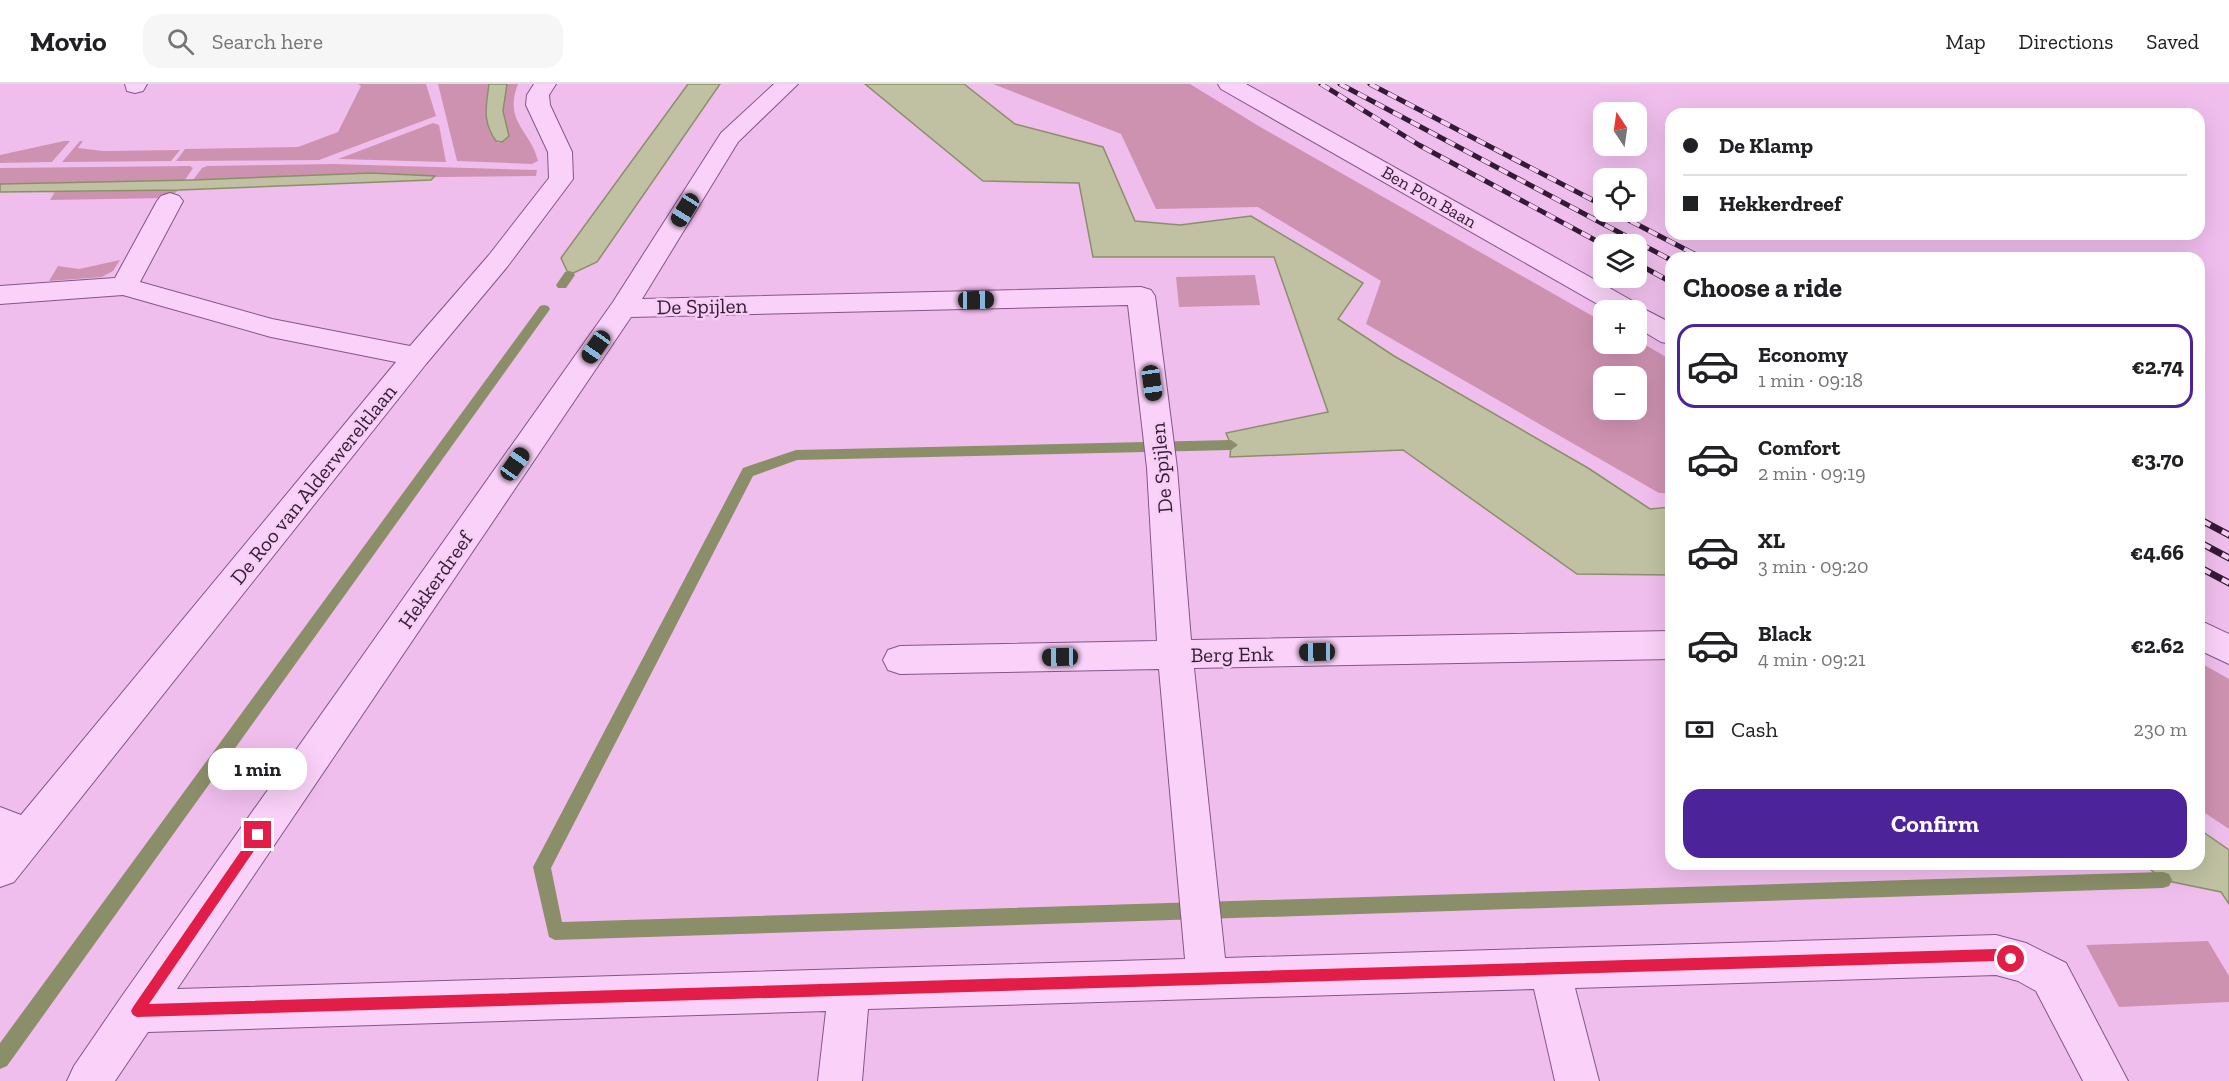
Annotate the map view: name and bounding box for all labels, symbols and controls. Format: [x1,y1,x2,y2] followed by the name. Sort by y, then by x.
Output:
[143,14,563,68] search box
[30,25,107,58] text: Movio
[164,25,197,58] icon: search
[212,28,323,55] text: Search here
[1946,29,1986,54] text: Map
[2019,29,2113,54] text: Directions
[2146,29,2199,54] text: Saved
[1593,102,1647,156] north arrow
[1593,102,1647,420] map controls
[1719,132,1813,159] text: De Klamp
[1378,161,1481,233] street label: Ben Pon Baan
[1593,168,1647,222] button: locate
[668,190,702,230] car
[1719,190,1842,217] text: Hekkerdreef
[1593,234,1647,288] button: layers
[1683,272,1842,304] text: Choose a ride
[958,291,994,309] car
[656,293,748,320] street label: De Spijlen
[1593,300,1647,354] button: +
[578,327,614,367] car
[1686,339,1740,393] icon: car
[1758,341,1848,368] text: Economy
[2132,353,2184,380] text: €2.74
[1141,364,1163,402] car
[1593,366,1647,420] button: −
[1758,368,1863,392] text: 1 min · 09:18
[225,379,401,589] street label: De Roo van Alderwereltlaan
[1145,422,1178,514] street label: De Spijlen
[1686,432,1740,486] icon: car
[1758,434,1840,461] text: Comfort
[497,444,533,484] car
[2131,446,2184,473] text: €3.70
[1758,461,1866,485] text: 2 min · 09:19
[1686,525,1740,579] icon: car
[393,526,478,633] street label: Hekkerdreef
[1758,527,1785,554] text: XL
[2130,539,2184,566] text: €4.66
[1758,554,1869,578] text: 3 min · 09:20
[1686,618,1740,672] icon: car
[1758,620,1812,647] text: Black
[2131,632,2184,659] text: €2.62
[1190,641,1274,667] street label: Berg Enk
[1299,643,1335,661] car
[1758,647,1866,671] text: 4 min · 09:21
[1042,648,1078,666] car
[1683,713,1716,746] icon: cash
[1731,716,1778,743] text: Cash
[2134,717,2187,741] text: 230 m
[208,748,308,790] callout: 1 min
[234,757,281,781] text: 1 min
[1683,789,2187,858] button: Confirm
[244,821,271,848] route end
[1997,945,2024,972] route start

